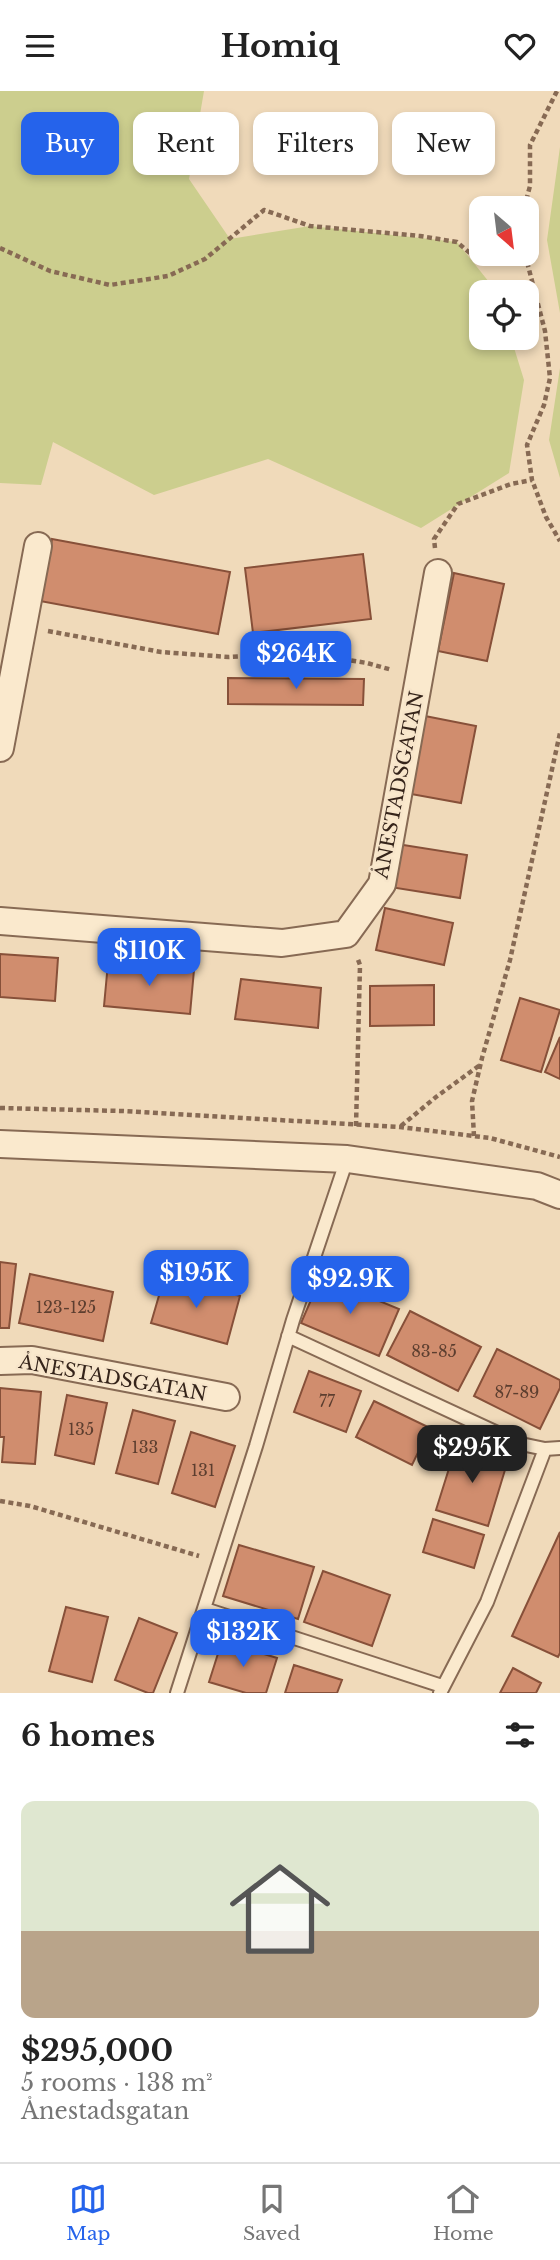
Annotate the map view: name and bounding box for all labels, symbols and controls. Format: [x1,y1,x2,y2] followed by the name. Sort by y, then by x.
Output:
[220,26,340,66] text: Homiq
[21,27,59,65] icon: menu
[501,27,539,65] icon: heart
[21,112,119,175] chip: Buy
[133,112,239,175] chip: Rent
[253,112,378,175] chip: Filters
[392,112,495,175] chip: New
[469,196,539,266] north arrow
[469,196,539,350] map controls
[469,280,539,350] button: locate
[247,631,345,691] pin: $264K
[256,640,336,668] text: $264K
[369,689,428,882] street label: ÅNESTADSGATAN
[100,929,198,988] pin: $110K
[113,937,185,965] text: $110K
[147,1251,245,1310] pin: $195K
[293,1257,407,1316] pin: $92.9K
[160,1259,232,1287] text: $195K
[307,1265,393,1293] text: $92.9K
[36,1297,96,1317] house number: 123-125
[411,1341,457,1361] house number: 83-85
[16,1350,209,1406] street label: ÅNESTADSGATAN
[495,1382,539,1402] house number: 87-89
[319,1391,336,1411] house number: 77
[68,1419,94,1439] house number: 135
[423,1425,521,1485] pin: $295K
[433,1434,511,1462] text: $295K
[132,1437,158,1457] house number: 133
[191,1460,215,1480] house number: 131
[194,1609,292,1669] pin: $132K
[206,1618,280,1646] text: $132K
[501,1716,539,1754] icon: filters
[21,1717,155,1754] text: 6 homes
[217,1846,343,1972] icon: home
[21,2032,173,2069] text: $295,000
[21,2069,213,2097] text: 5 rooms · 138 m²
[21,2097,189,2125] text: Ånestadsgatan
[66,2180,110,2245] tab: Map
[243,2180,300,2245] tab: Saved
[433,2180,494,2245] tab: Home

